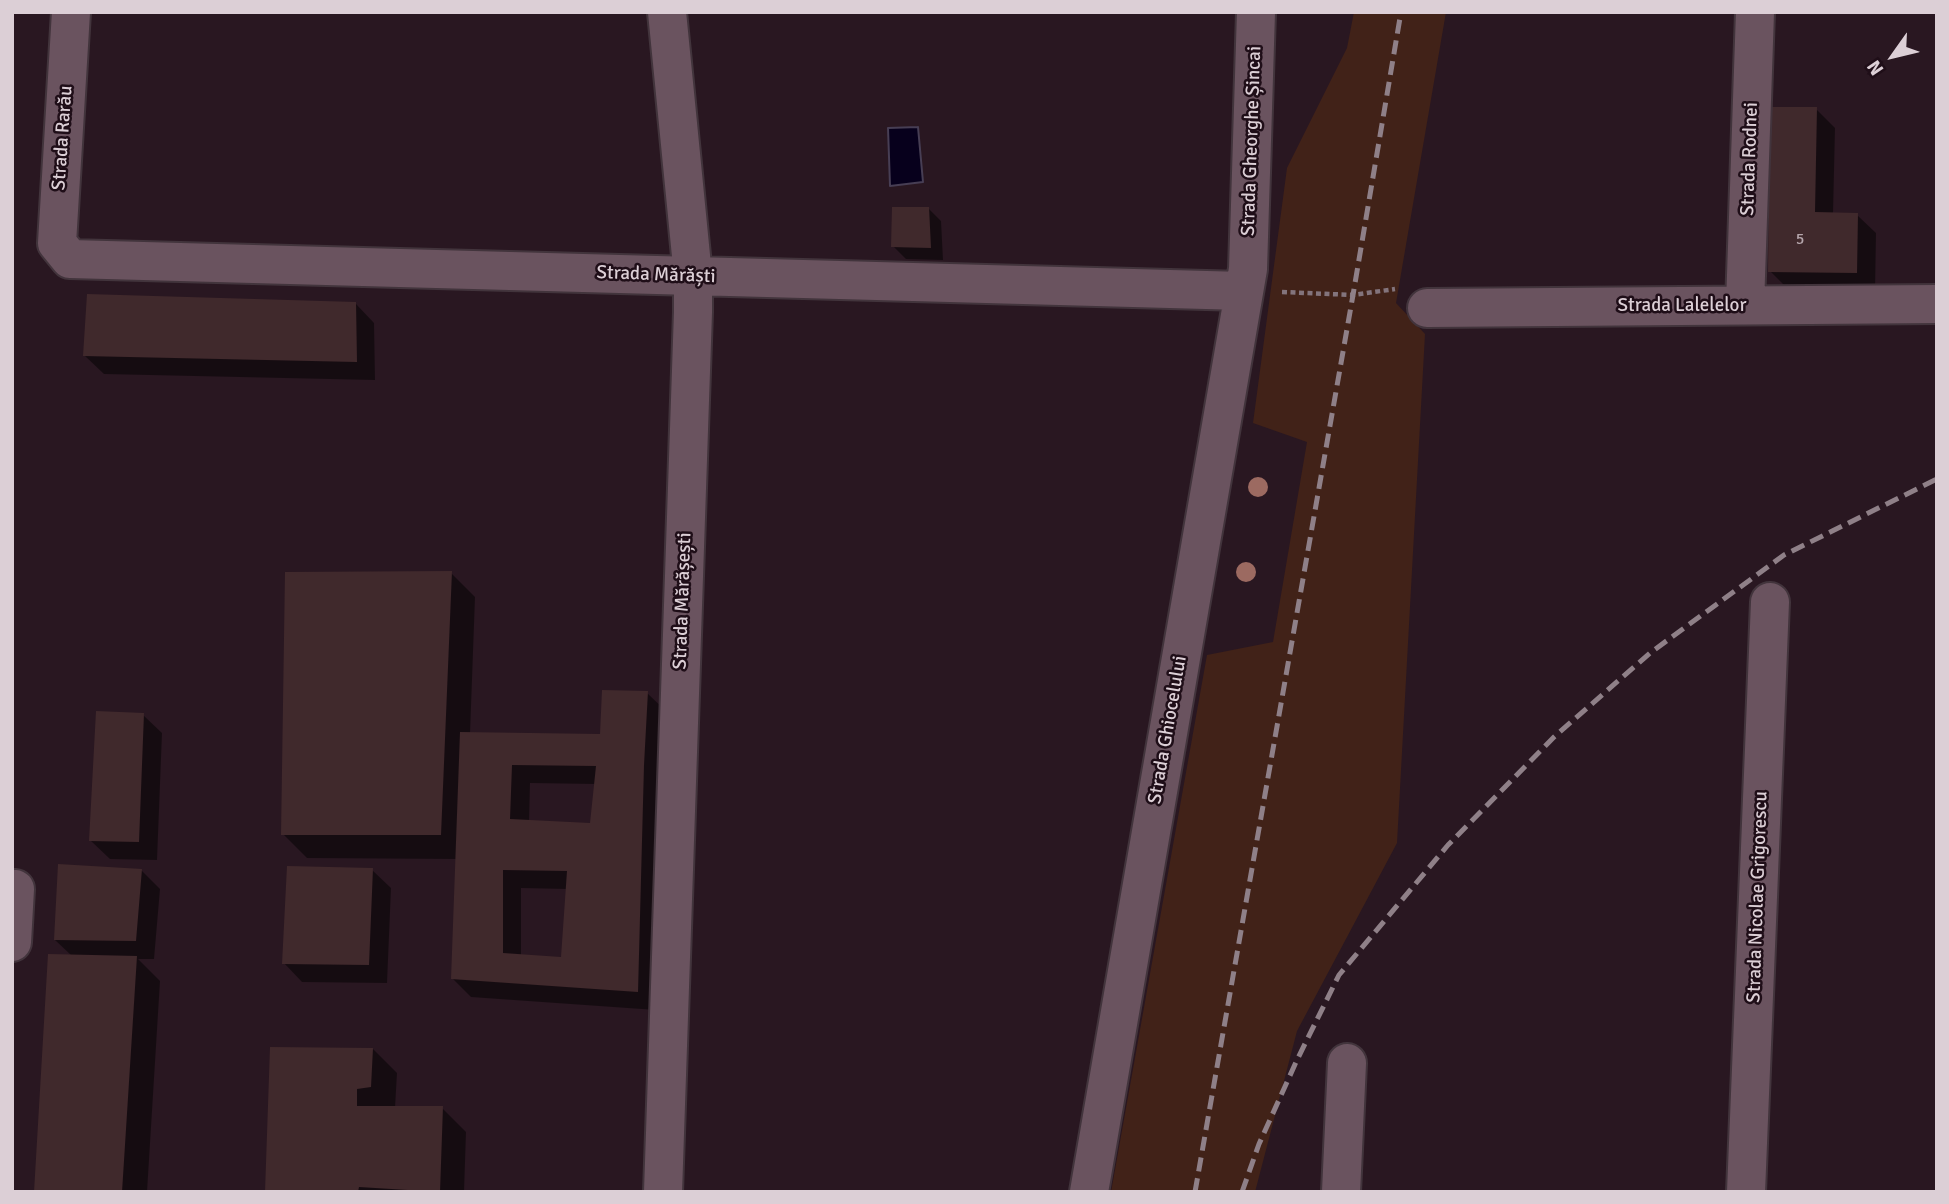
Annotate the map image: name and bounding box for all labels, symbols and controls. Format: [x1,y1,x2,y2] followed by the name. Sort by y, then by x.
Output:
[1858,21,1928,91] north arrow
[1237,46,1267,236] street label: Strada Gheorghe Șincai
[1862,56,1889,80] text: N
[48,85,78,191] street label: Strada Rarău
[1737,102,1763,216] street label: Strada Rodnei
[1796,230,1804,250] house number: 5
[596,262,716,288] street label: Strada Mărăști
[1618,295,1746,317] street label: Strada Lalelelor
[669,532,697,670] street label: Strada Mărășești
[1144,654,1192,806] street label: Strada Ghiocelului
[1743,791,1773,1003] street label: Strada Nicolae Grigorescu

